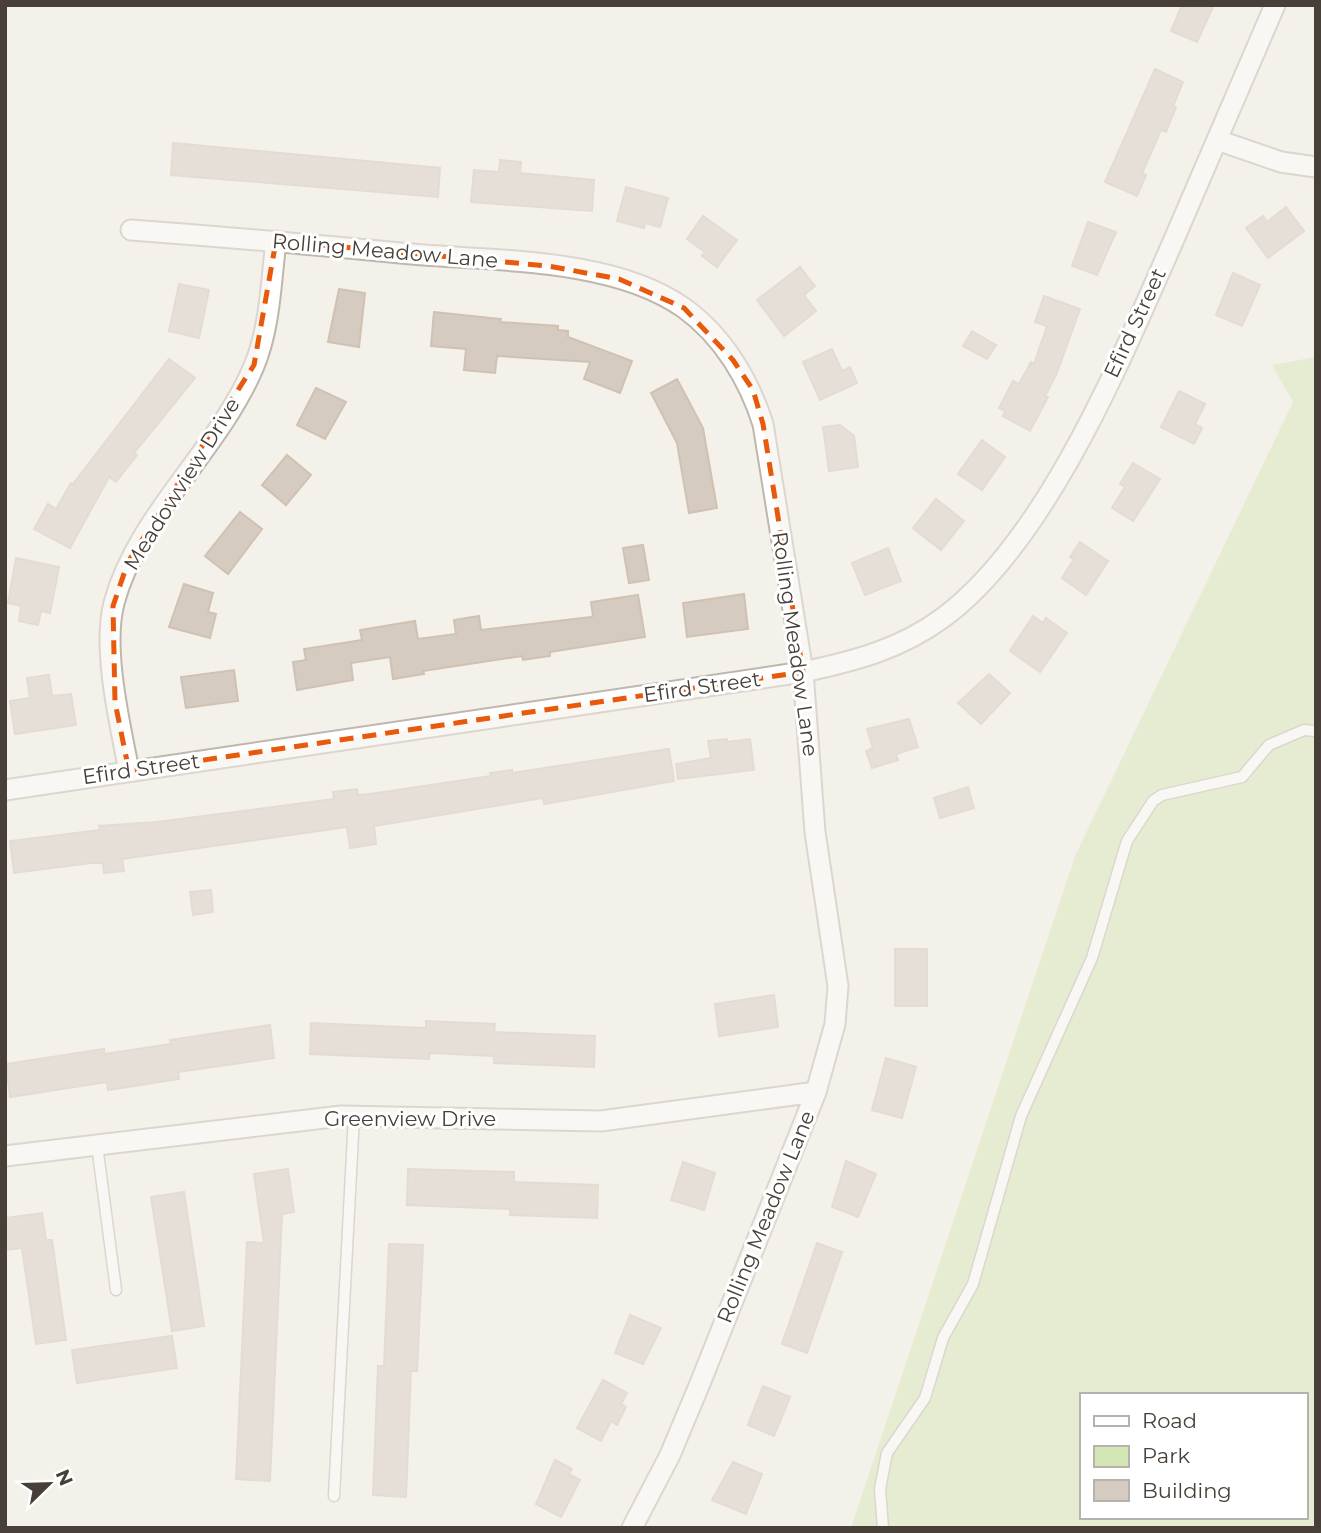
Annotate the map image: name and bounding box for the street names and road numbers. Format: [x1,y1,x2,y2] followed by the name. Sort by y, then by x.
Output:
[271,228,499,273] street label: Rolling Meadow Lane
[1098,264,1171,382] street label: Efird Street
[118,393,245,575] street label: Meadowview Drive
[767,530,824,758] street label: Rolling Meadow Lane
[642,666,762,707] street label: Efird Street
[81,748,201,789] street label: Efird Street
[324,1106,496,1131] street label: Greenview Drive
[711,1107,820,1327] street label: Rolling Meadow Lane

